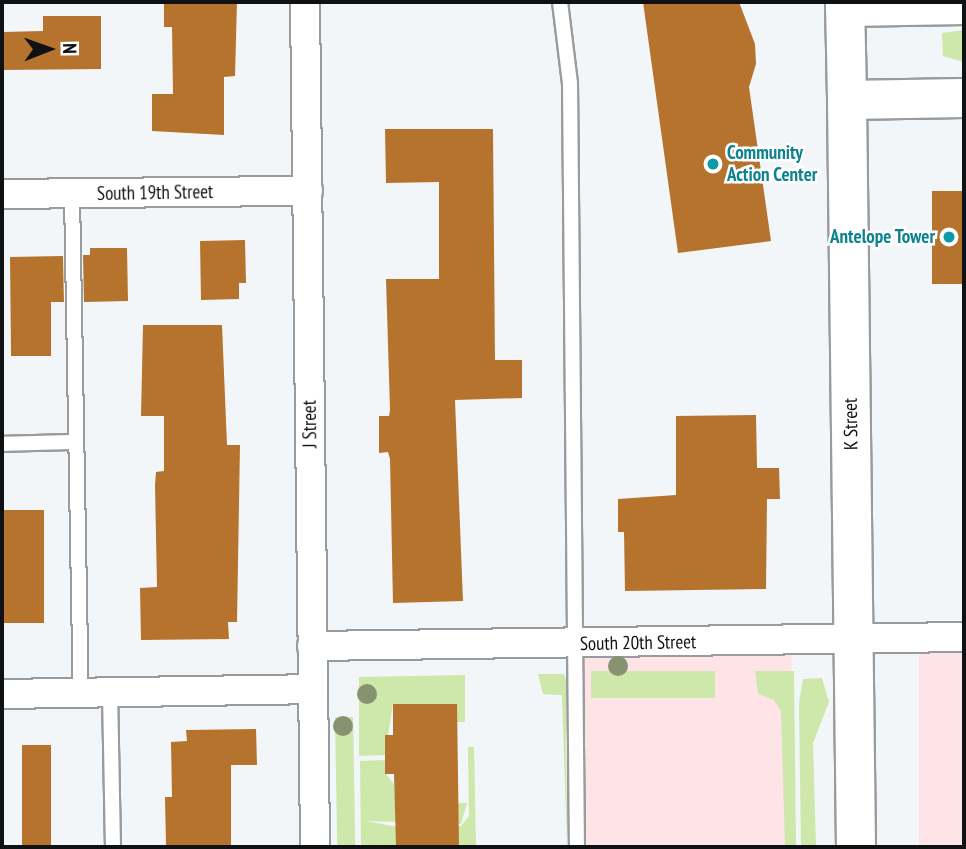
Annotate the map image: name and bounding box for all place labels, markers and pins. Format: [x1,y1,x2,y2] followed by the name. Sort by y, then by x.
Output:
[727,142,818,186] place label: Community Action Center
[705,156,721,172] marker: Community Action Center
[829,226,935,248] place label: Antelope Tower
[941,229,957,245] marker: Antelope Tower

